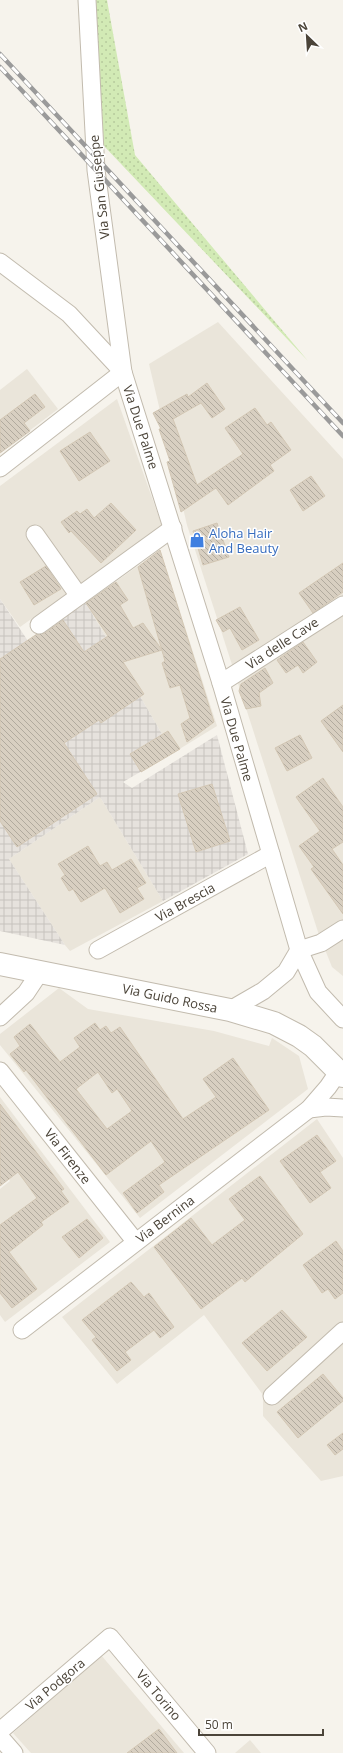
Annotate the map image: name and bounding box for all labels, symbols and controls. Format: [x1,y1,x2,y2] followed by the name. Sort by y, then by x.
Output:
[287,16,327,56] north arrow
[295,18,310,35] text: N
[85,134,113,240] street label: Via San Giuseppe
[119,383,163,471] street label: Via Due Palme
[209,524,279,557] place label: Aloha Hair And Beauty
[188,531,206,549] shop icon: Aloha Hair And Beauty
[242,613,322,673] street label: Via delle Cave
[216,695,258,783] street label: Via Due Palme
[152,878,218,926] street label: Via Brescia
[121,979,219,1017] street label: Via Guido Rossa
[41,1125,95,1187] street label: Via Firenze
[132,1191,198,1247] street label: Via Bernina
[21,1654,89,1714] street label: Via Podgora
[132,1666,186,1724] street label: Via Torino
[199,1711,323,1737] scale bar
[205,1716,233,1733] text: 50 m

